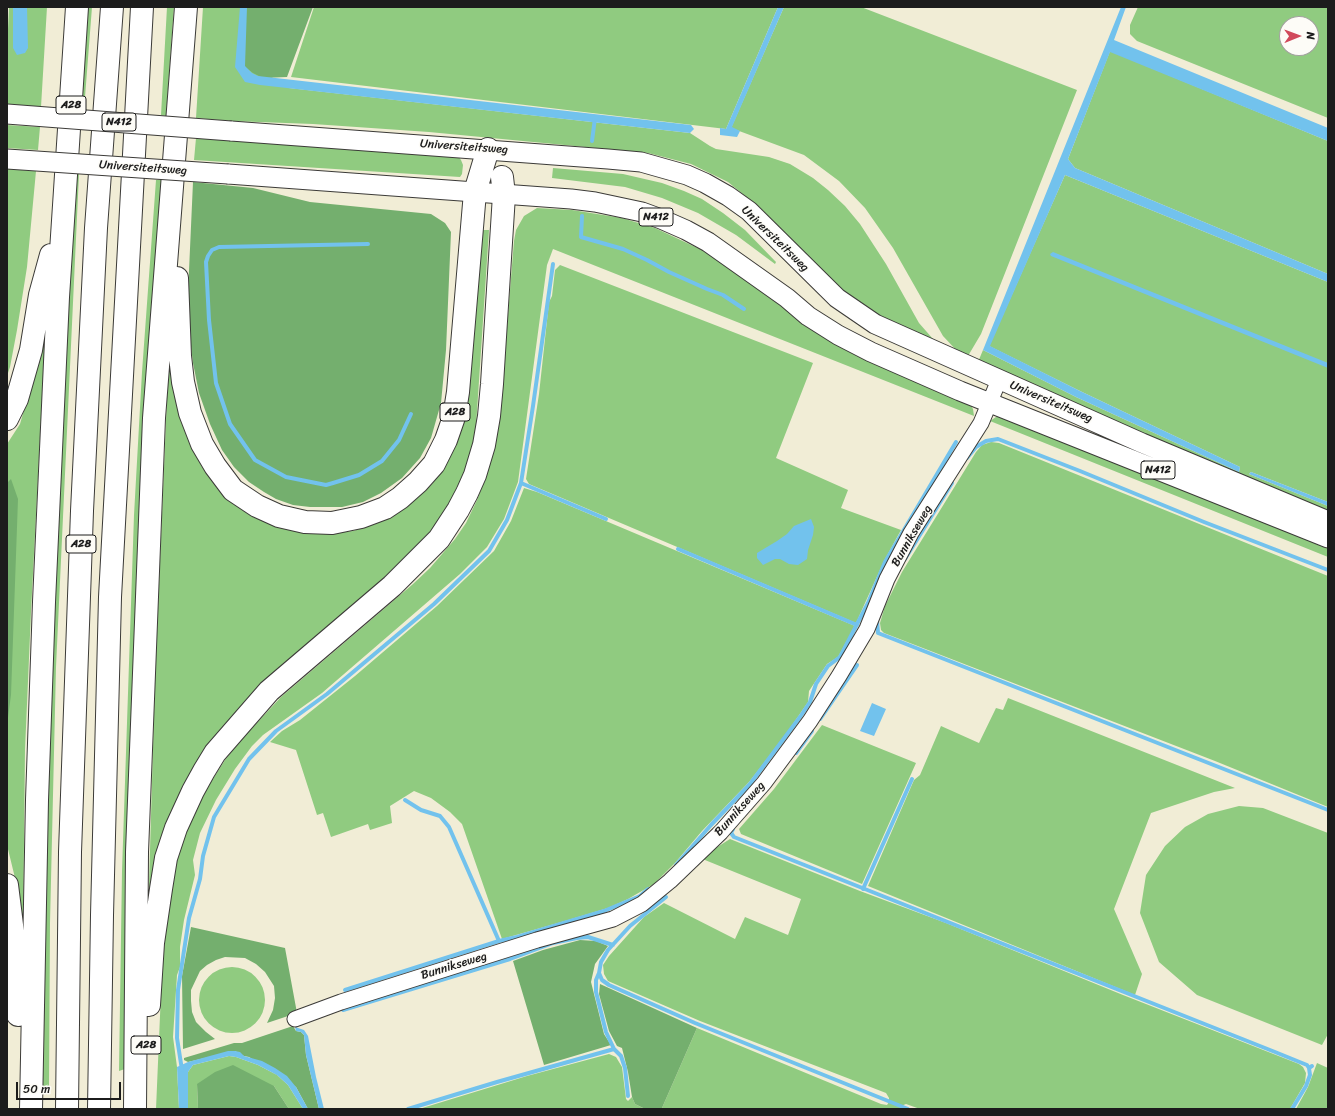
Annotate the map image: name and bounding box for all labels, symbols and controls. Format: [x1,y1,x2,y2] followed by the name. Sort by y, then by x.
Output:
[1279,16,1319,56] north arrow
[1301,32,1320,40] text: N
[56,96,86,114] road number: A28
[102,113,136,131] road number: N412
[419,137,509,157] street label: Universiteitsweg
[98,158,188,178] street label: Universiteitsweg
[738,203,812,275] street label: Universiteitsweg
[639,208,673,226] road number: N412
[1007,378,1095,426] street label: Universiteitsweg
[440,403,470,421] road number: A28
[1141,461,1175,479] road number: N412
[889,503,935,569] street label: Bunnikseweg
[66,535,96,553] road number: A28
[712,779,768,839] street label: Bunnikseweg
[419,949,489,983] street label: Bunnikseweg
[131,1036,161,1054] road number: A28
[18,1074,123,1100] scale bar
[23,1078,50,1100] text: 50 m

